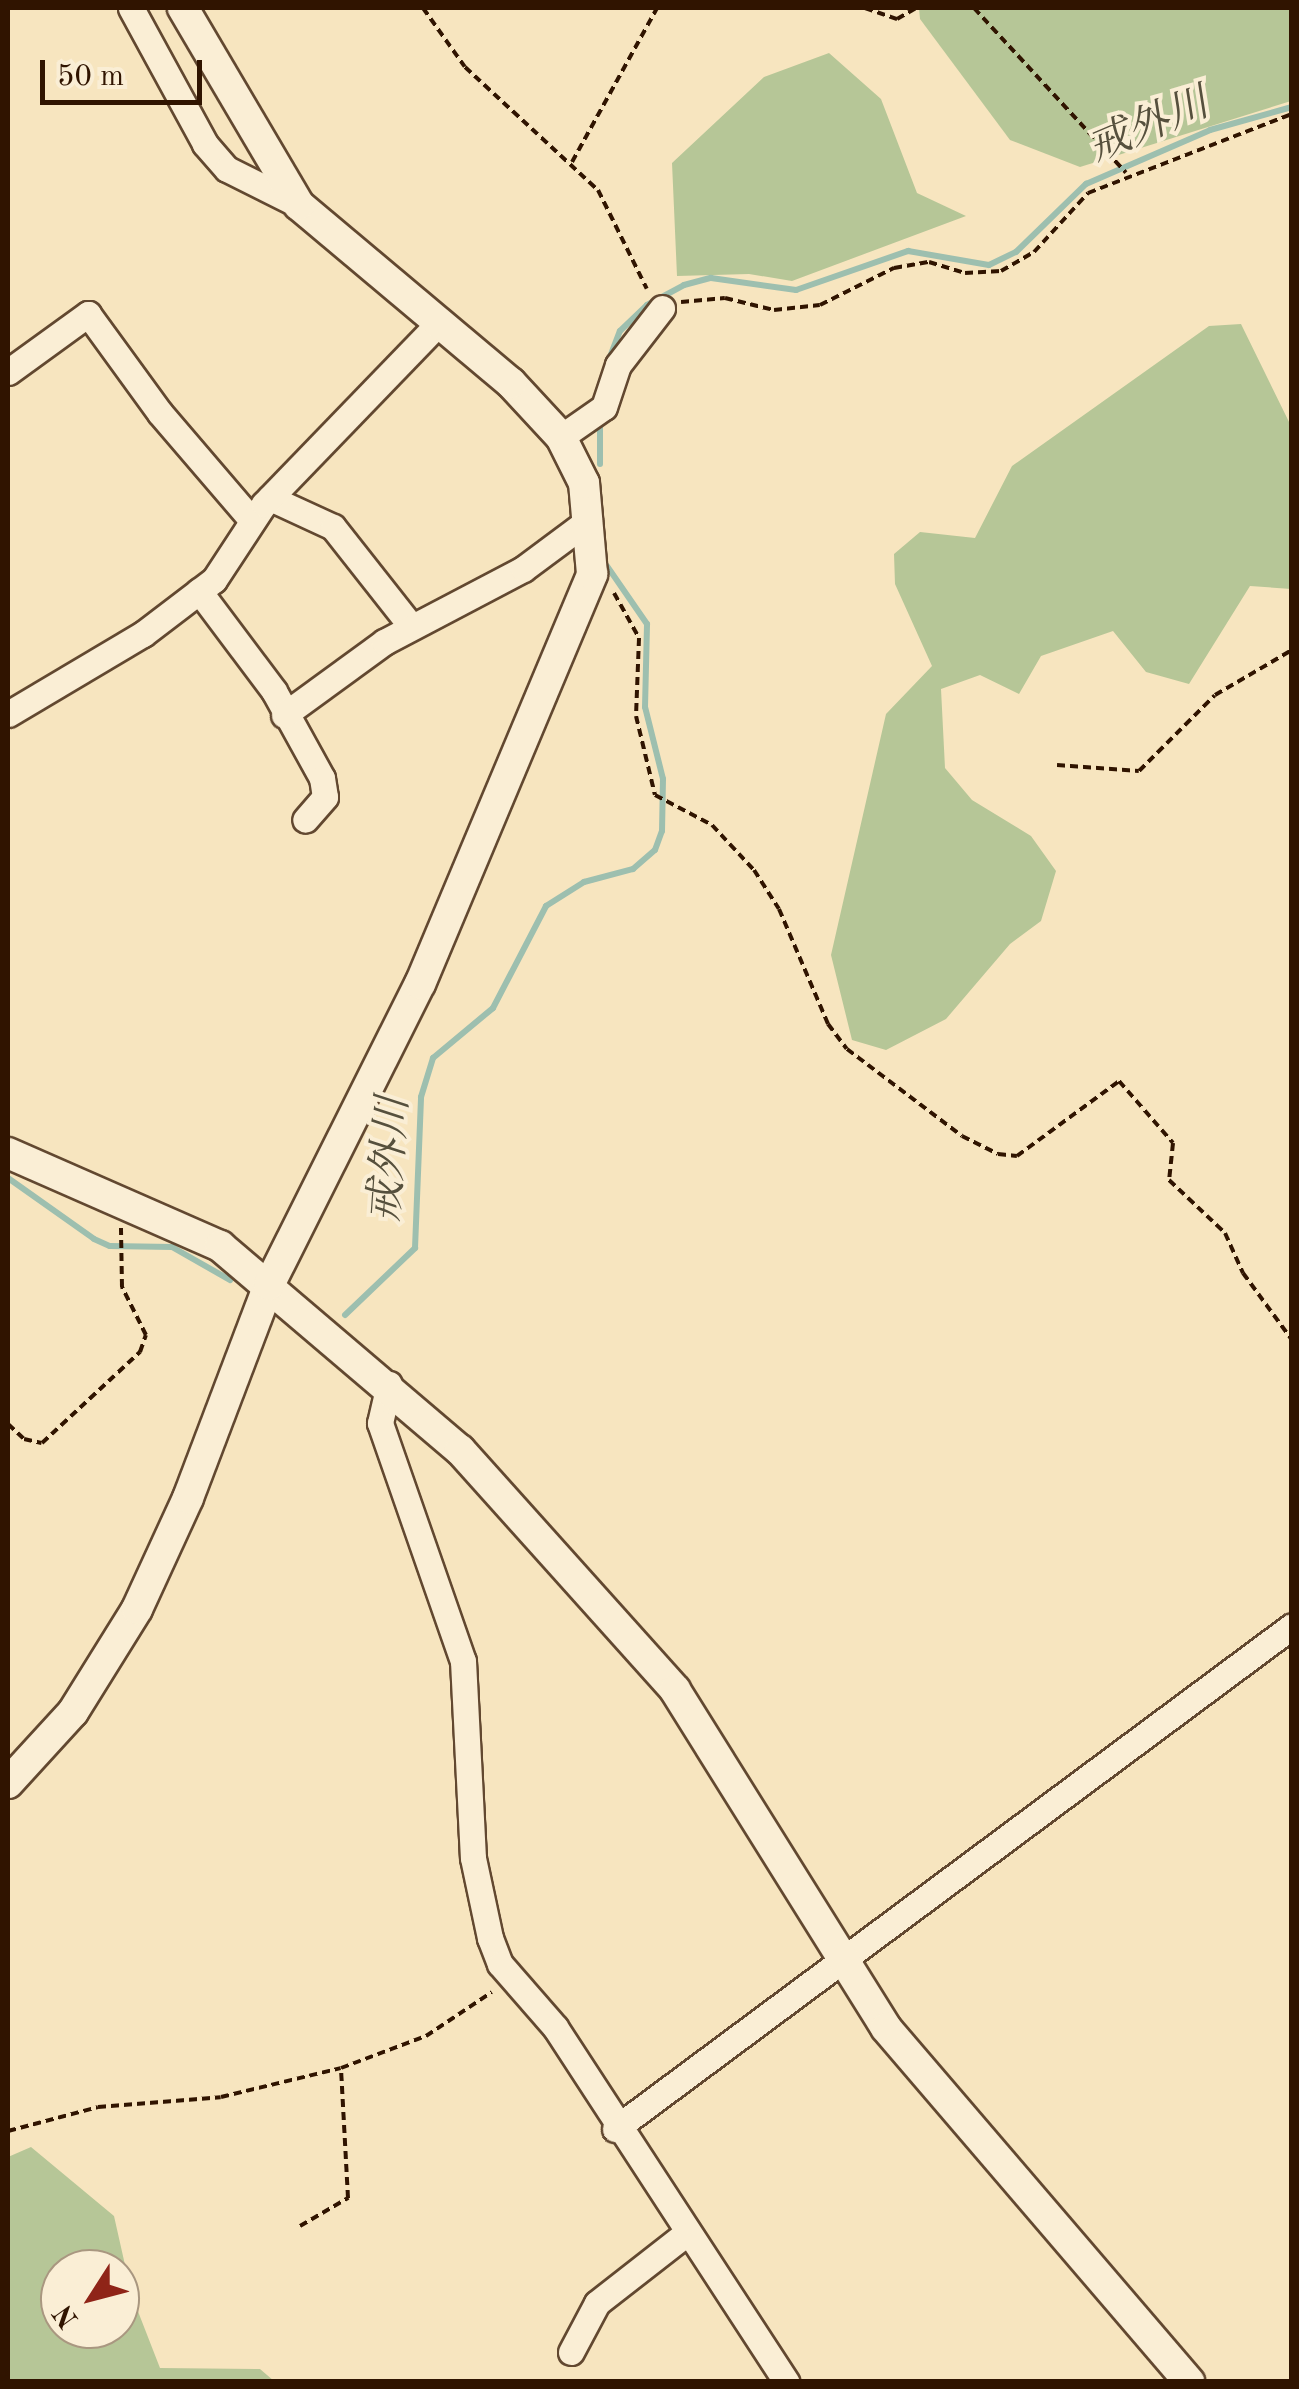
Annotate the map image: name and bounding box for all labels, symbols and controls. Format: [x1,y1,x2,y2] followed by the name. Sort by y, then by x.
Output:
[45,40,208,102] scale bar
[57,62,124,92] text: 50 m
[1081,79,1217,175] water label: 戒外川
[361,1095,421,1225] water label: 戒外川
[40,2249,140,2349] north arrow
[50,2299,85,2332] text: N

